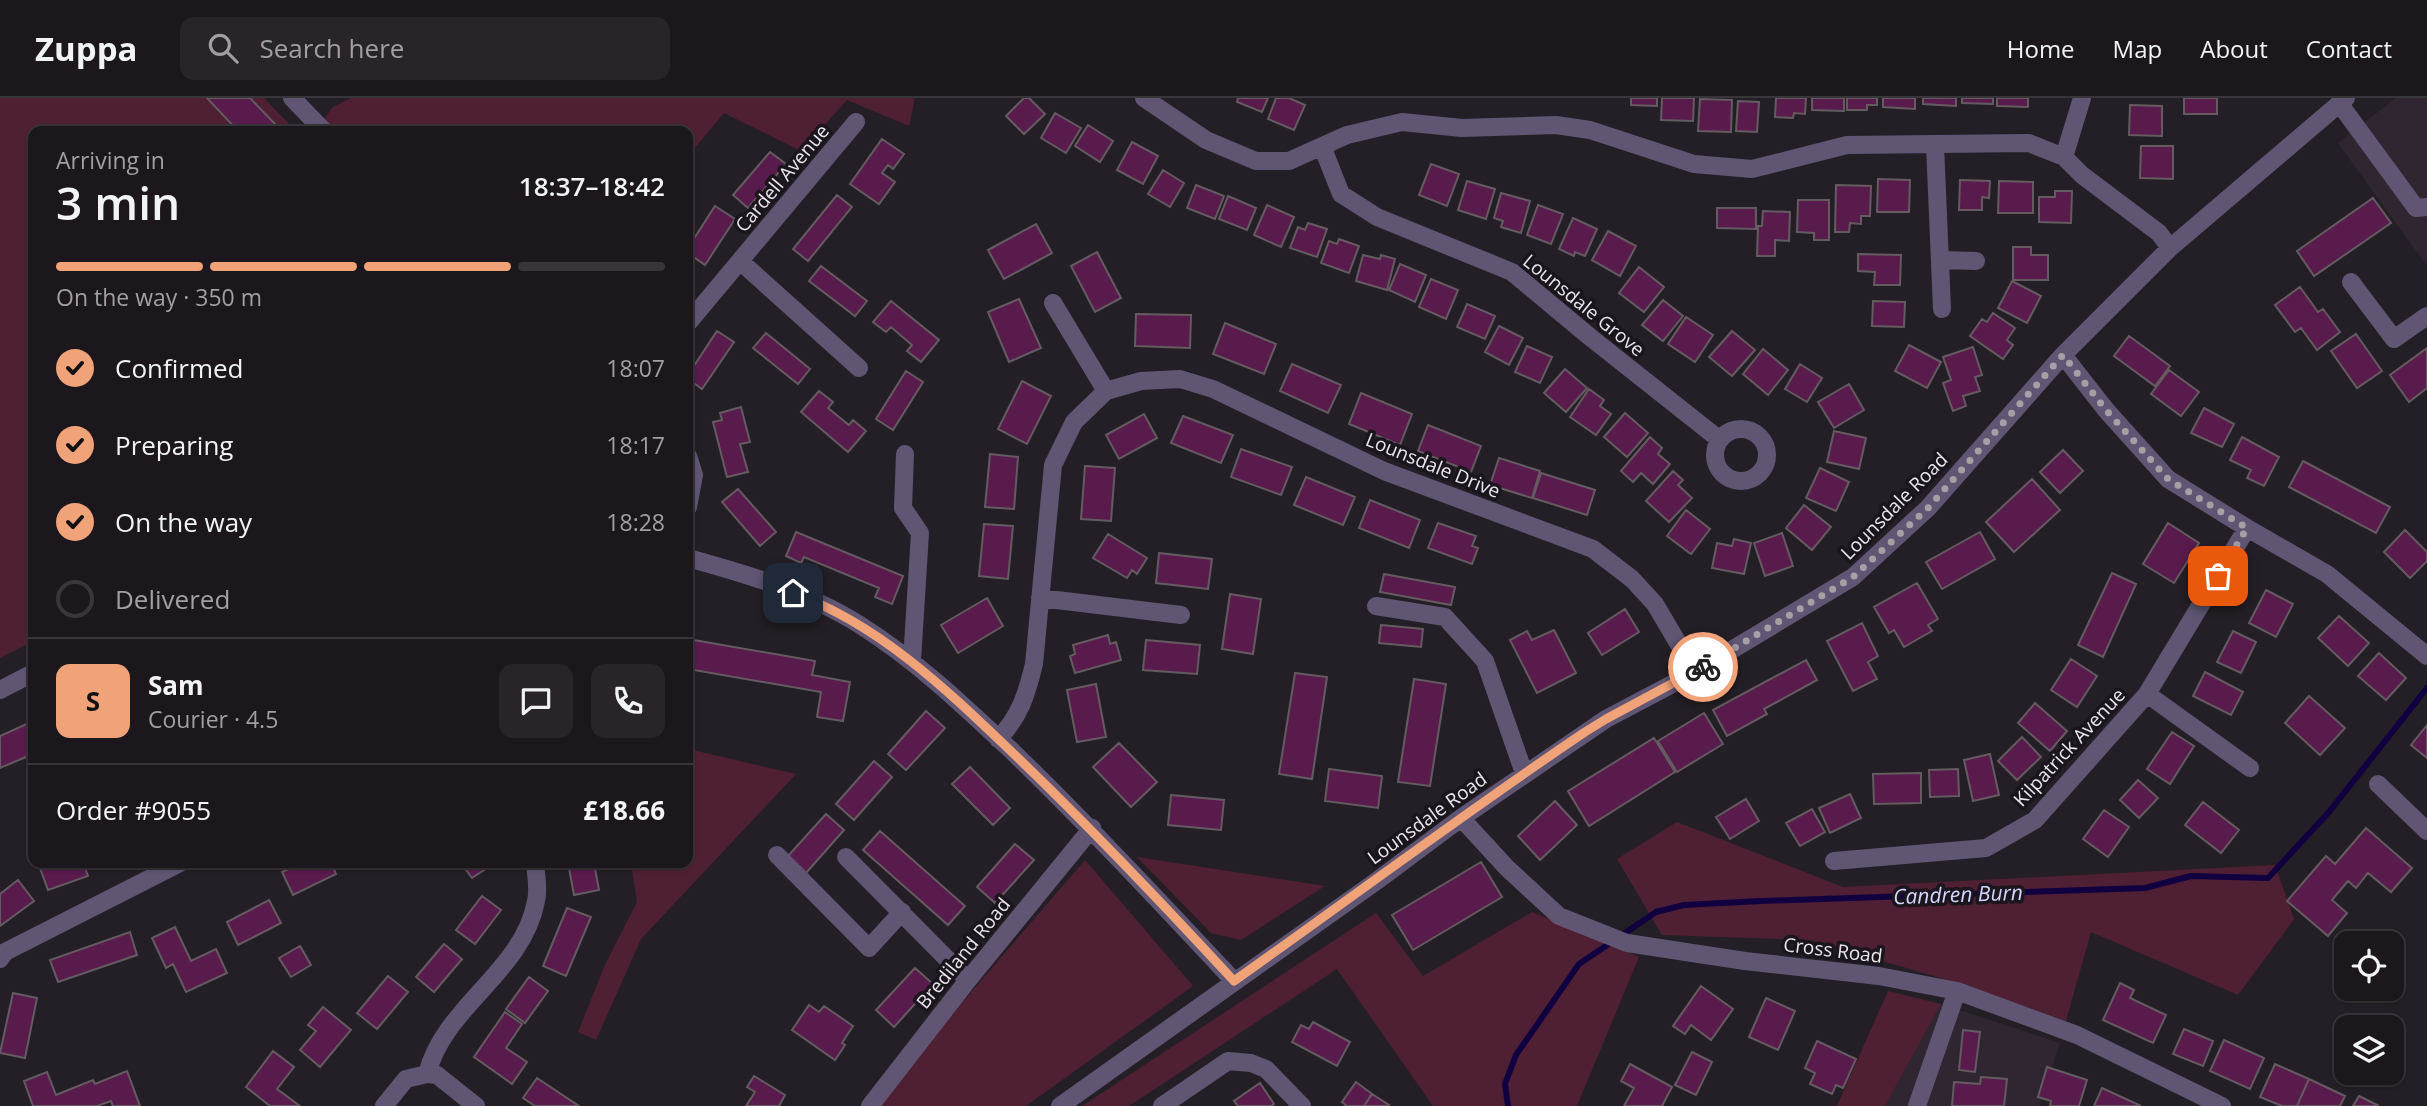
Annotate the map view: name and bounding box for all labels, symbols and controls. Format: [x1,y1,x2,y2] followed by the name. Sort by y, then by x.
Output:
[180,17,670,80] search box
[35,26,138,71] text: Zuppa
[204,29,242,67] icon: search
[260,30,404,66] text: Search here
[2007,32,2075,65] text: Home
[2113,32,2162,65] text: Map
[2200,32,2268,65] text: About
[2306,32,2392,65] text: Contact
[729,119,835,237] street label: Cardell Avenue
[56,144,165,176] text: Arriving in
[519,168,665,204] text: 18:37–18:42
[56,171,180,233] text: 3 min
[1518,248,1650,362] street label: Lounsdale Grove
[56,281,262,313] text: On the way · 350 m
[56,349,94,387] icon: check
[115,350,243,386] text: Confirmed
[606,352,665,384] text: 18:07
[56,426,94,464] icon: check
[1362,426,1504,504] street label: Lounsdale Drive
[115,427,233,463] text: Preparing
[606,429,665,461] text: 18:17
[1835,447,1953,565] street label: Lounsdale Road
[56,503,94,541] icon: check
[115,504,252,540] text: On the way
[606,506,665,538] text: 18:28
[2188,546,2248,606] pin
[2199,557,2237,595] icon: bag
[763,563,823,623] pin
[774,574,812,612] icon: home
[115,581,230,617] text: Delivered
[1668,632,1738,702] courier
[1684,648,1722,686] icon: bike
[499,664,573,738] button: chat
[591,664,665,738] button: phone
[148,667,204,703] text: Sam
[2007,682,2131,812] street label: Kilpatrick Avenue
[86,683,100,719] text: S
[148,703,278,735] text: Courier · 4.5
[1362,766,1492,870] street label: Lounsdale Road
[56,792,211,828] text: Order #9055
[583,792,665,828] text: £18.66
[1893,878,2023,910] water label: Candren Burn
[910,892,1016,1014] street label: Brediland Road
[1782,931,1884,969] street label: Cross Road
[2334,931,2404,1085] map controls
[2334,931,2404,1001] button: locate
[2334,1015,2404,1085] button: layers

